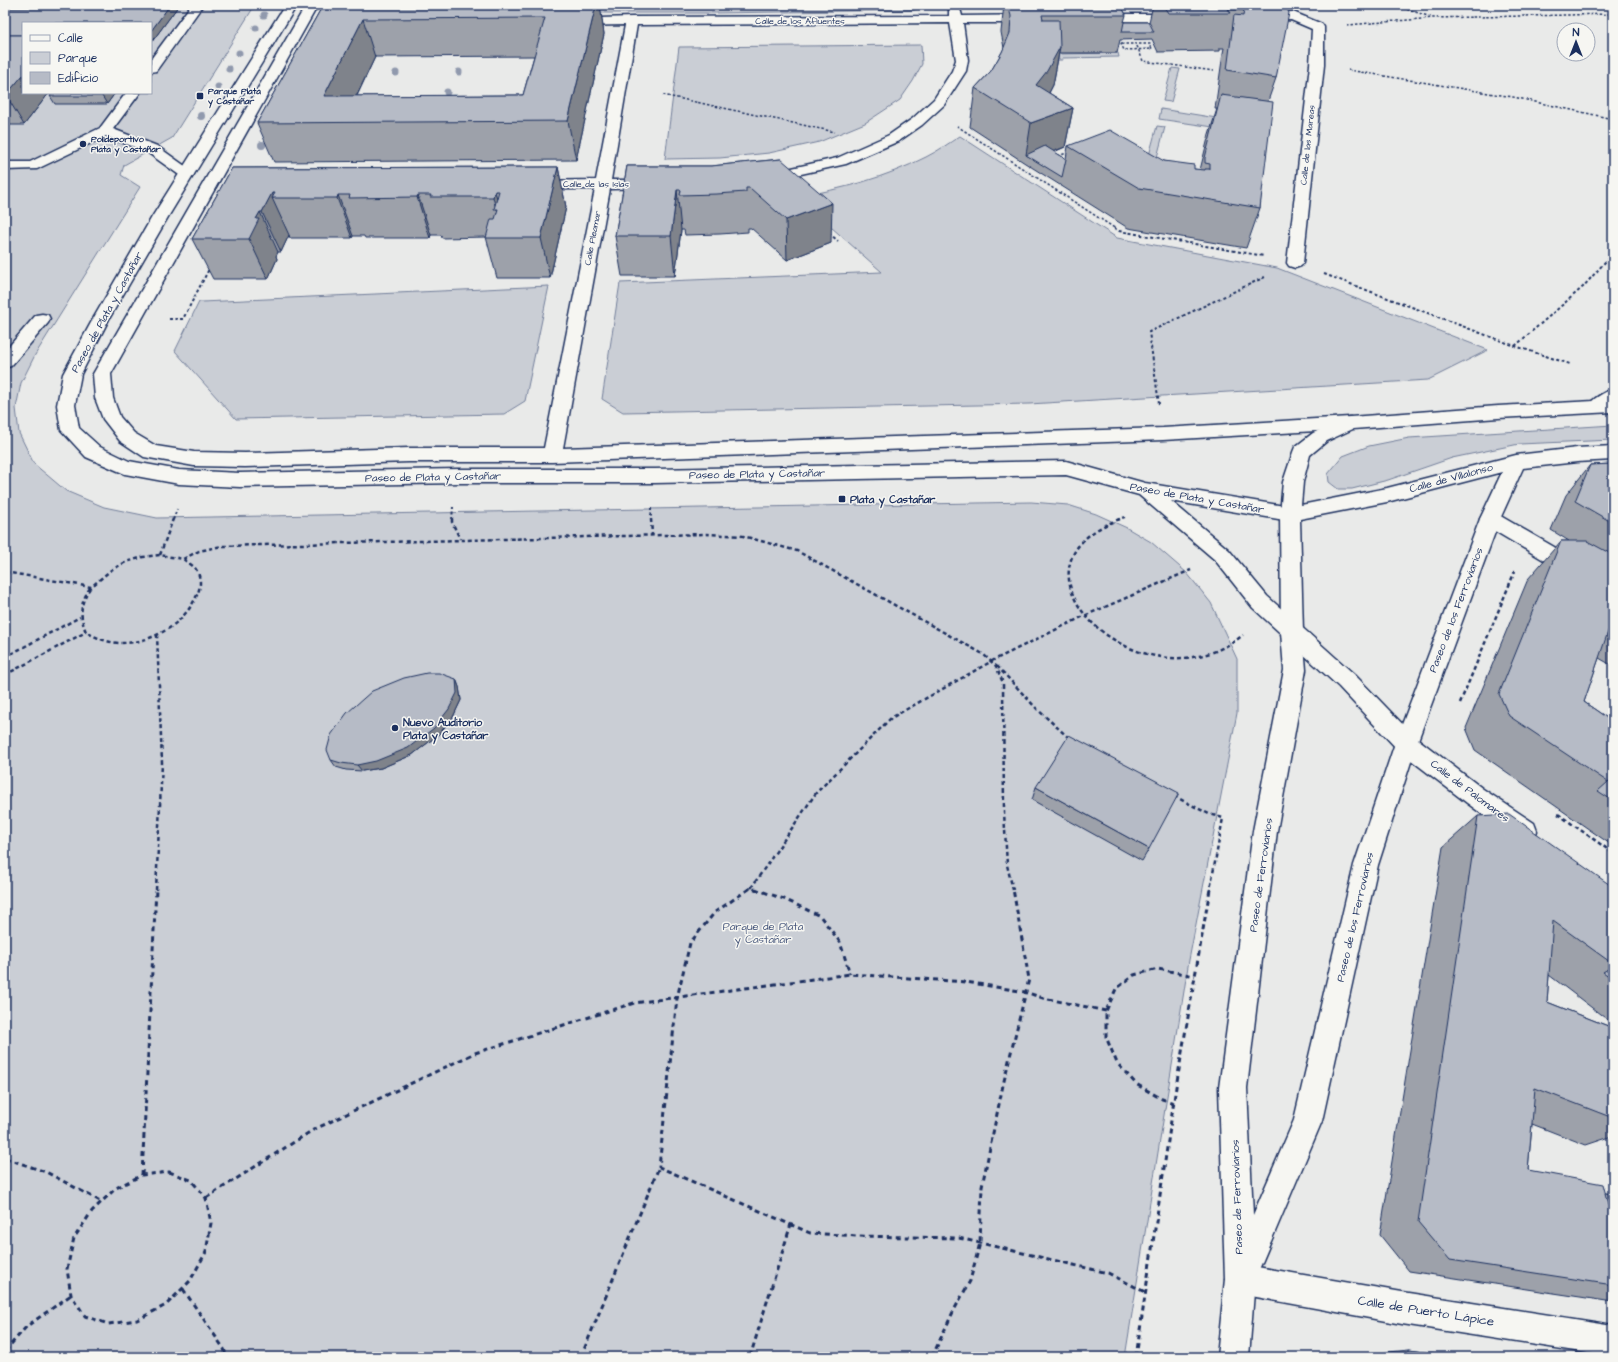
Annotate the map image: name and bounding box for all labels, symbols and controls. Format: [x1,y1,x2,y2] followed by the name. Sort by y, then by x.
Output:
[755,15,845,28] street label: Calle de los Afluentes
[22,22,152,94] legend
[1556,22,1596,62] north arrow
[1573,25,1580,40] text: N
[58,30,83,47] text: Calle
[58,50,98,67] text: Parque
[58,70,98,87] text: Edificio
[208,85,261,109] place label: Parque Plata y Castañar
[195,91,205,101] marker: Parque Plata y Castañar
[1297,104,1319,186] street label: Calle de las Mareas
[91,133,161,157] place label: Polideportivo Plata y Castañar
[78,139,88,149] marker: Polideportivo Plata y Castañar
[563,178,629,191] street label: Calle de las Islas
[581,210,605,266] street label: Calle Pleamar
[67,249,147,376] street label: Paseo de Plata y Castañar
[1408,459,1495,496] street label: Calle de Villalonso
[689,465,825,484] street label: Paseo de Plata y Castañar
[365,468,501,487] street label: Paseo de Plata y Castañar
[1129,479,1265,518] street label: Paseo de Plata y Castañar
[850,492,936,509] place label: Plata y Castañar
[837,494,847,504] marker: Plata y Castañar
[1425,545,1487,675] street label: Paseo de los Ferroviarios
[403,715,489,745] place label: Nuevo Auditorio Plata y Castañar
[390,723,400,733] marker: Nuevo Auditorio Plata y Castañar
[1427,756,1513,826] street label: Calle de Palomares
[1246,817,1276,933] street label: Paseo de Ferroviarios
[1333,850,1377,983] street label: Paseo de los Ferroviarios
[723,919,804,948] park label: Parque de Plata y Castañar
[1227,1139,1247,1255] street label: Paseo de Ferroviarios
[1356,1291,1496,1331] street label: Calle de Puerto Lápice

